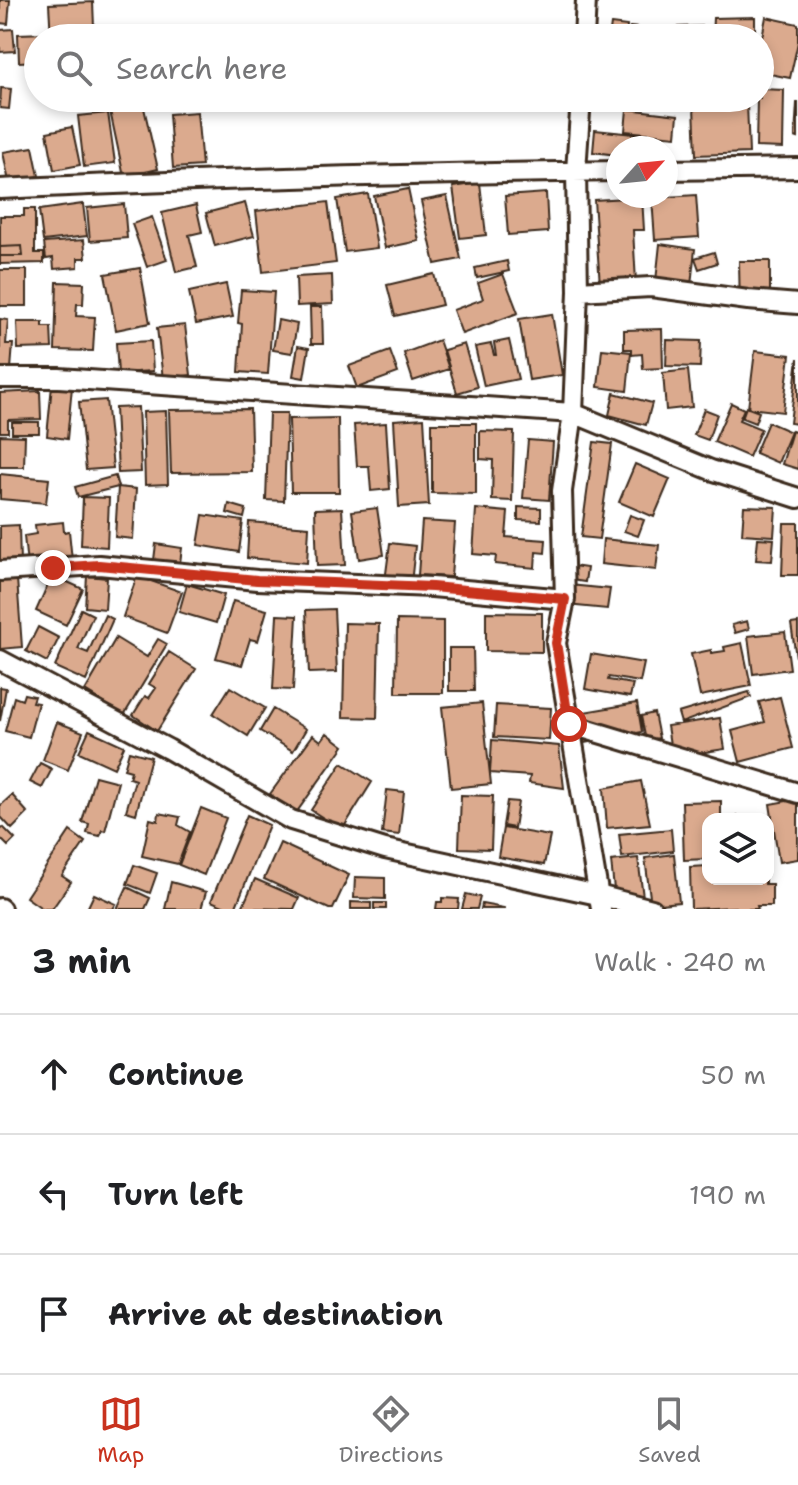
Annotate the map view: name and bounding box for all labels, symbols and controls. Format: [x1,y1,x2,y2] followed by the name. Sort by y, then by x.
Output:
[24,24,774,112] search box
[52,46,96,90] icon: search
[116,48,287,89] text: Search here
[606,136,678,208] north arrow
[35,550,71,586] route end
[551,706,587,742] route start
[702,813,774,885] map controls
[702,813,774,885] button: layers
[32,938,131,984] text: 3 min
[594,944,766,979] text: Walk · 240 m
[32,1052,76,1096] icon: ahead
[108,1054,244,1095] text: Continue
[701,1057,766,1092] text: 50 m
[32,1172,76,1216] icon: left
[108,1174,243,1215] text: Turn left
[689,1177,766,1212] text: 190 m
[32,1292,76,1336] icon: arrive
[108,1294,443,1335] text: Arrive at destination
[97,1392,144,1469] tab: Map
[339,1392,444,1469] tab: Directions
[638,1392,701,1469] tab: Saved

